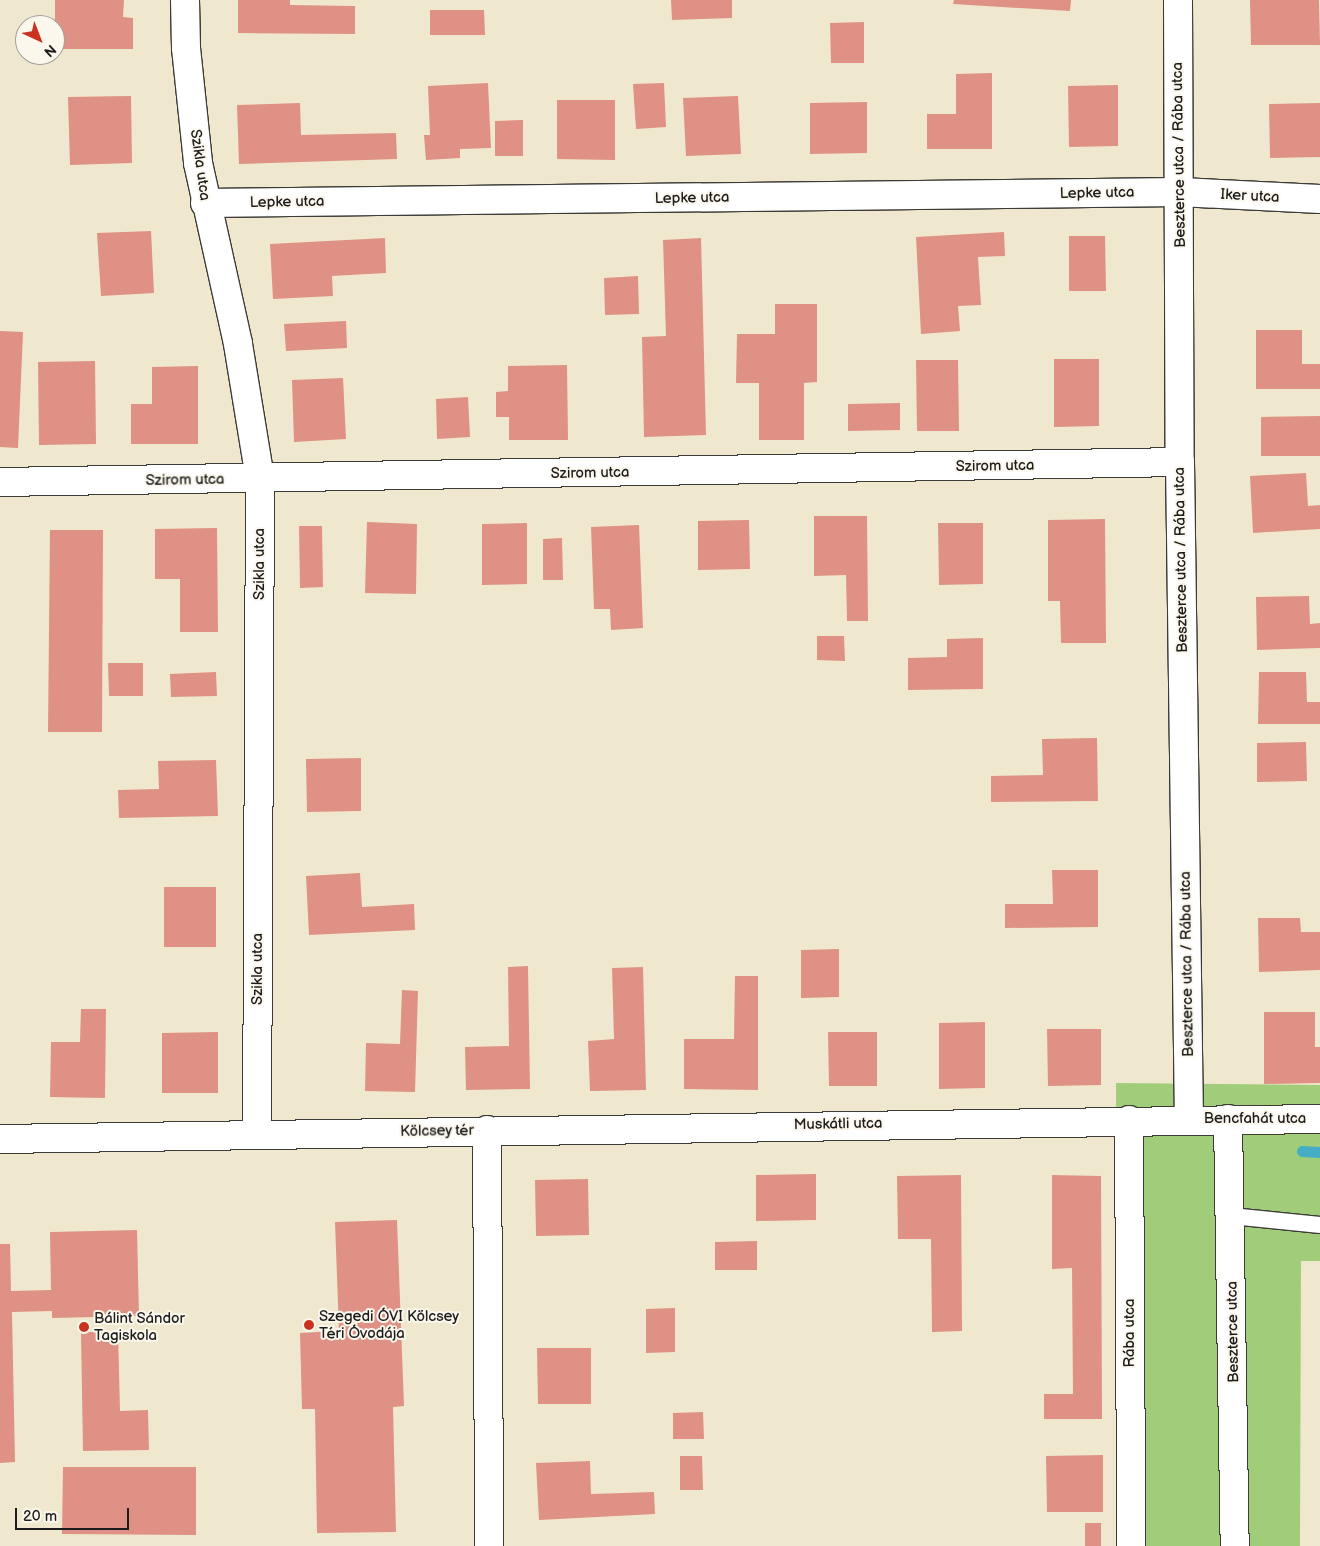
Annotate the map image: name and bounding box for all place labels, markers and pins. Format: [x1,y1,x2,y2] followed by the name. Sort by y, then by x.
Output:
[319,1307,459,1342] place label: Szegedi ÓVI Kölcsey Téri Óvodája
[94,1309,185,1344] place label: Bálint Sándor Tagiskola
[303,1319,315,1331] marker: Szegedi ÓVI Kölcsey Téri Óvodája
[78,1321,90,1333] marker: Bálint Sándor Tagiskola

